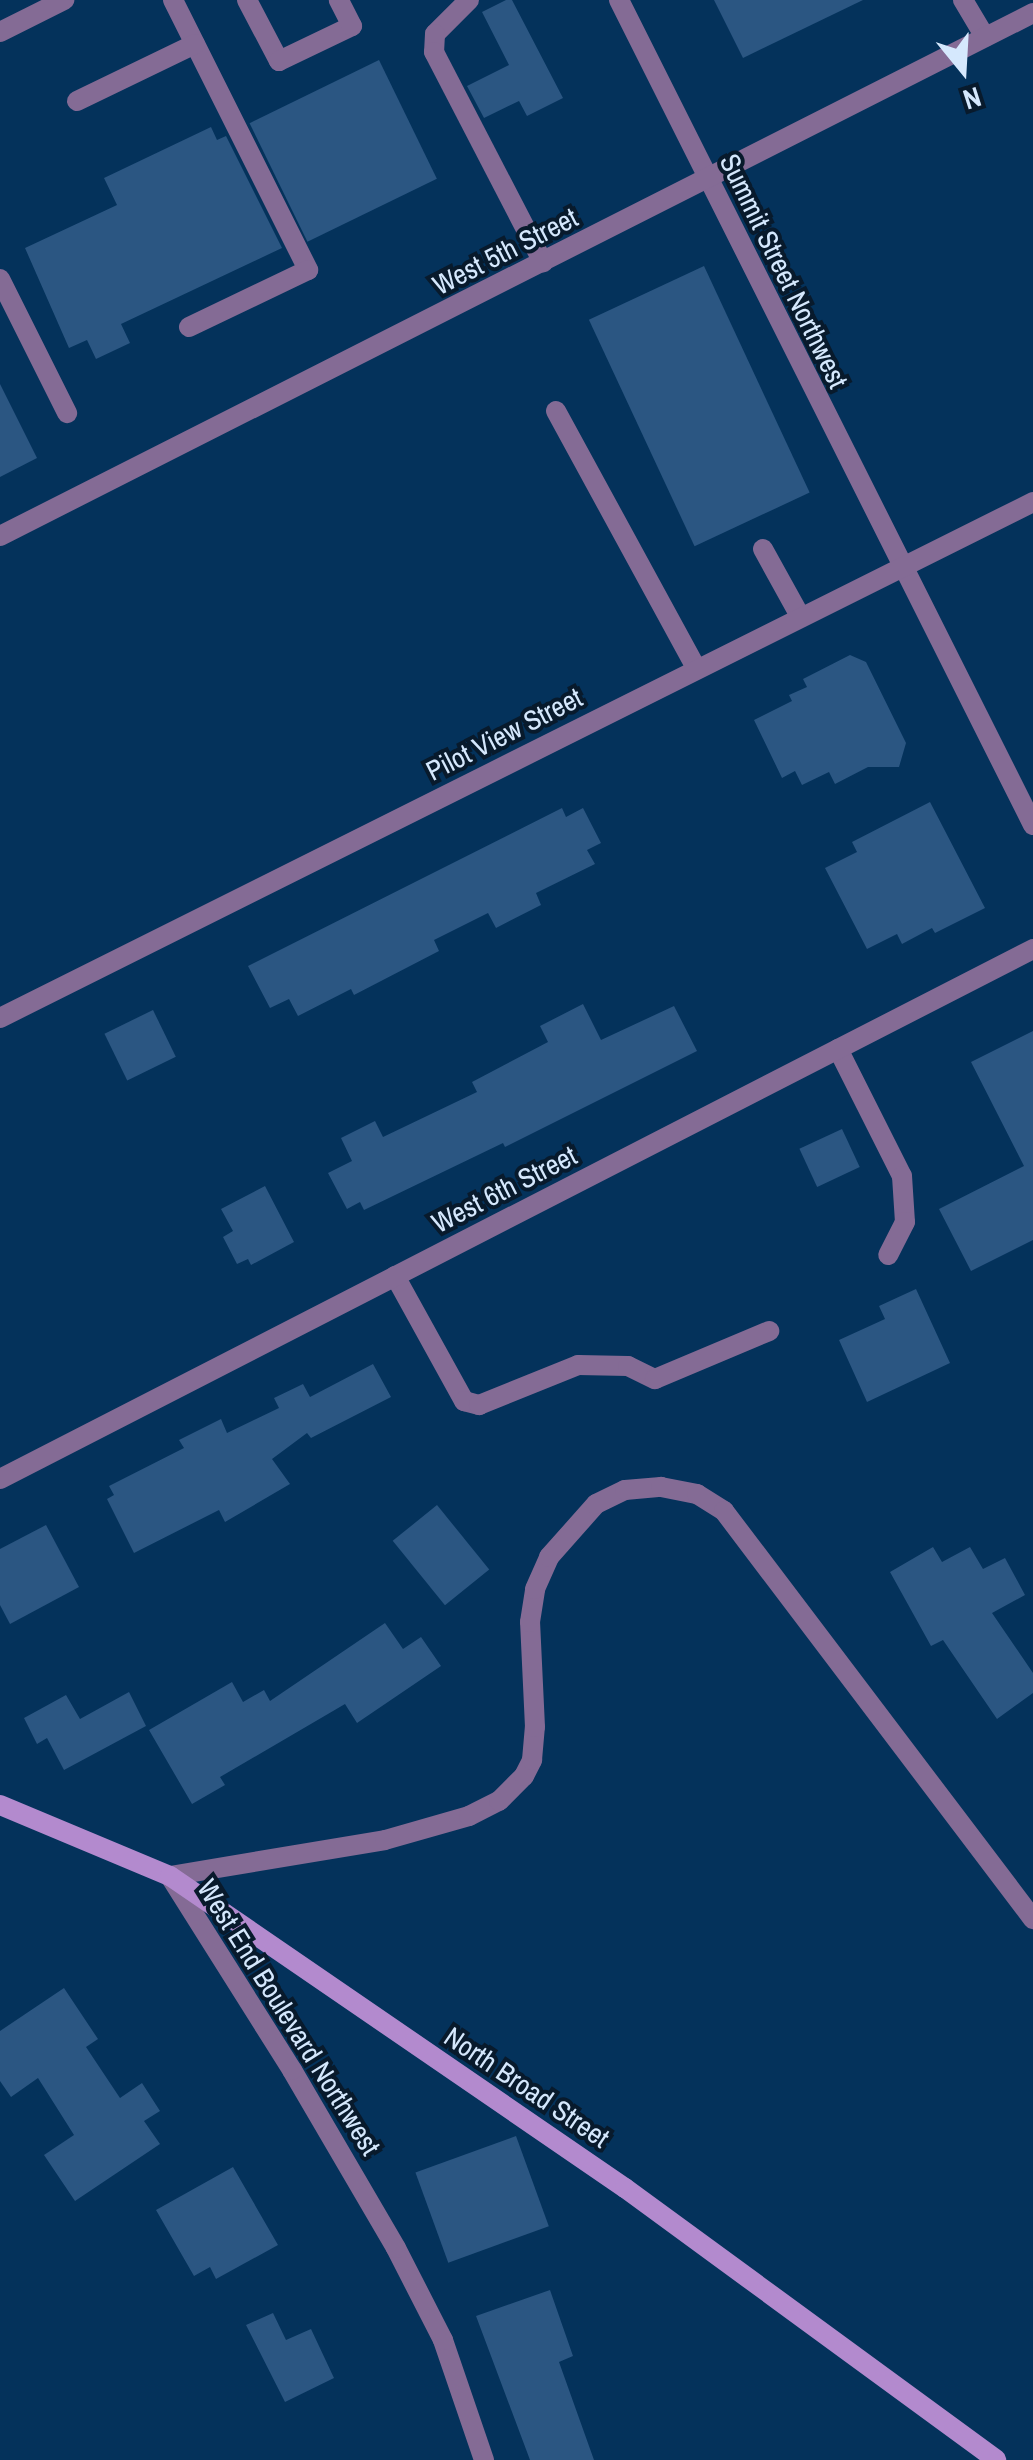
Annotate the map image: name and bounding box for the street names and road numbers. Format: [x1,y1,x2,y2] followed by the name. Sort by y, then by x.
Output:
[713,148,855,394] street label: Summit Street Northwest
[427,200,583,302] street label: West 5th Street
[420,680,588,788] street label: Pilot View Street
[426,1138,582,1240] street label: West 6th Street
[190,1873,388,2161] street label: West End Boulevard Northwest
[438,2020,616,2154] street label: North Broad Street

